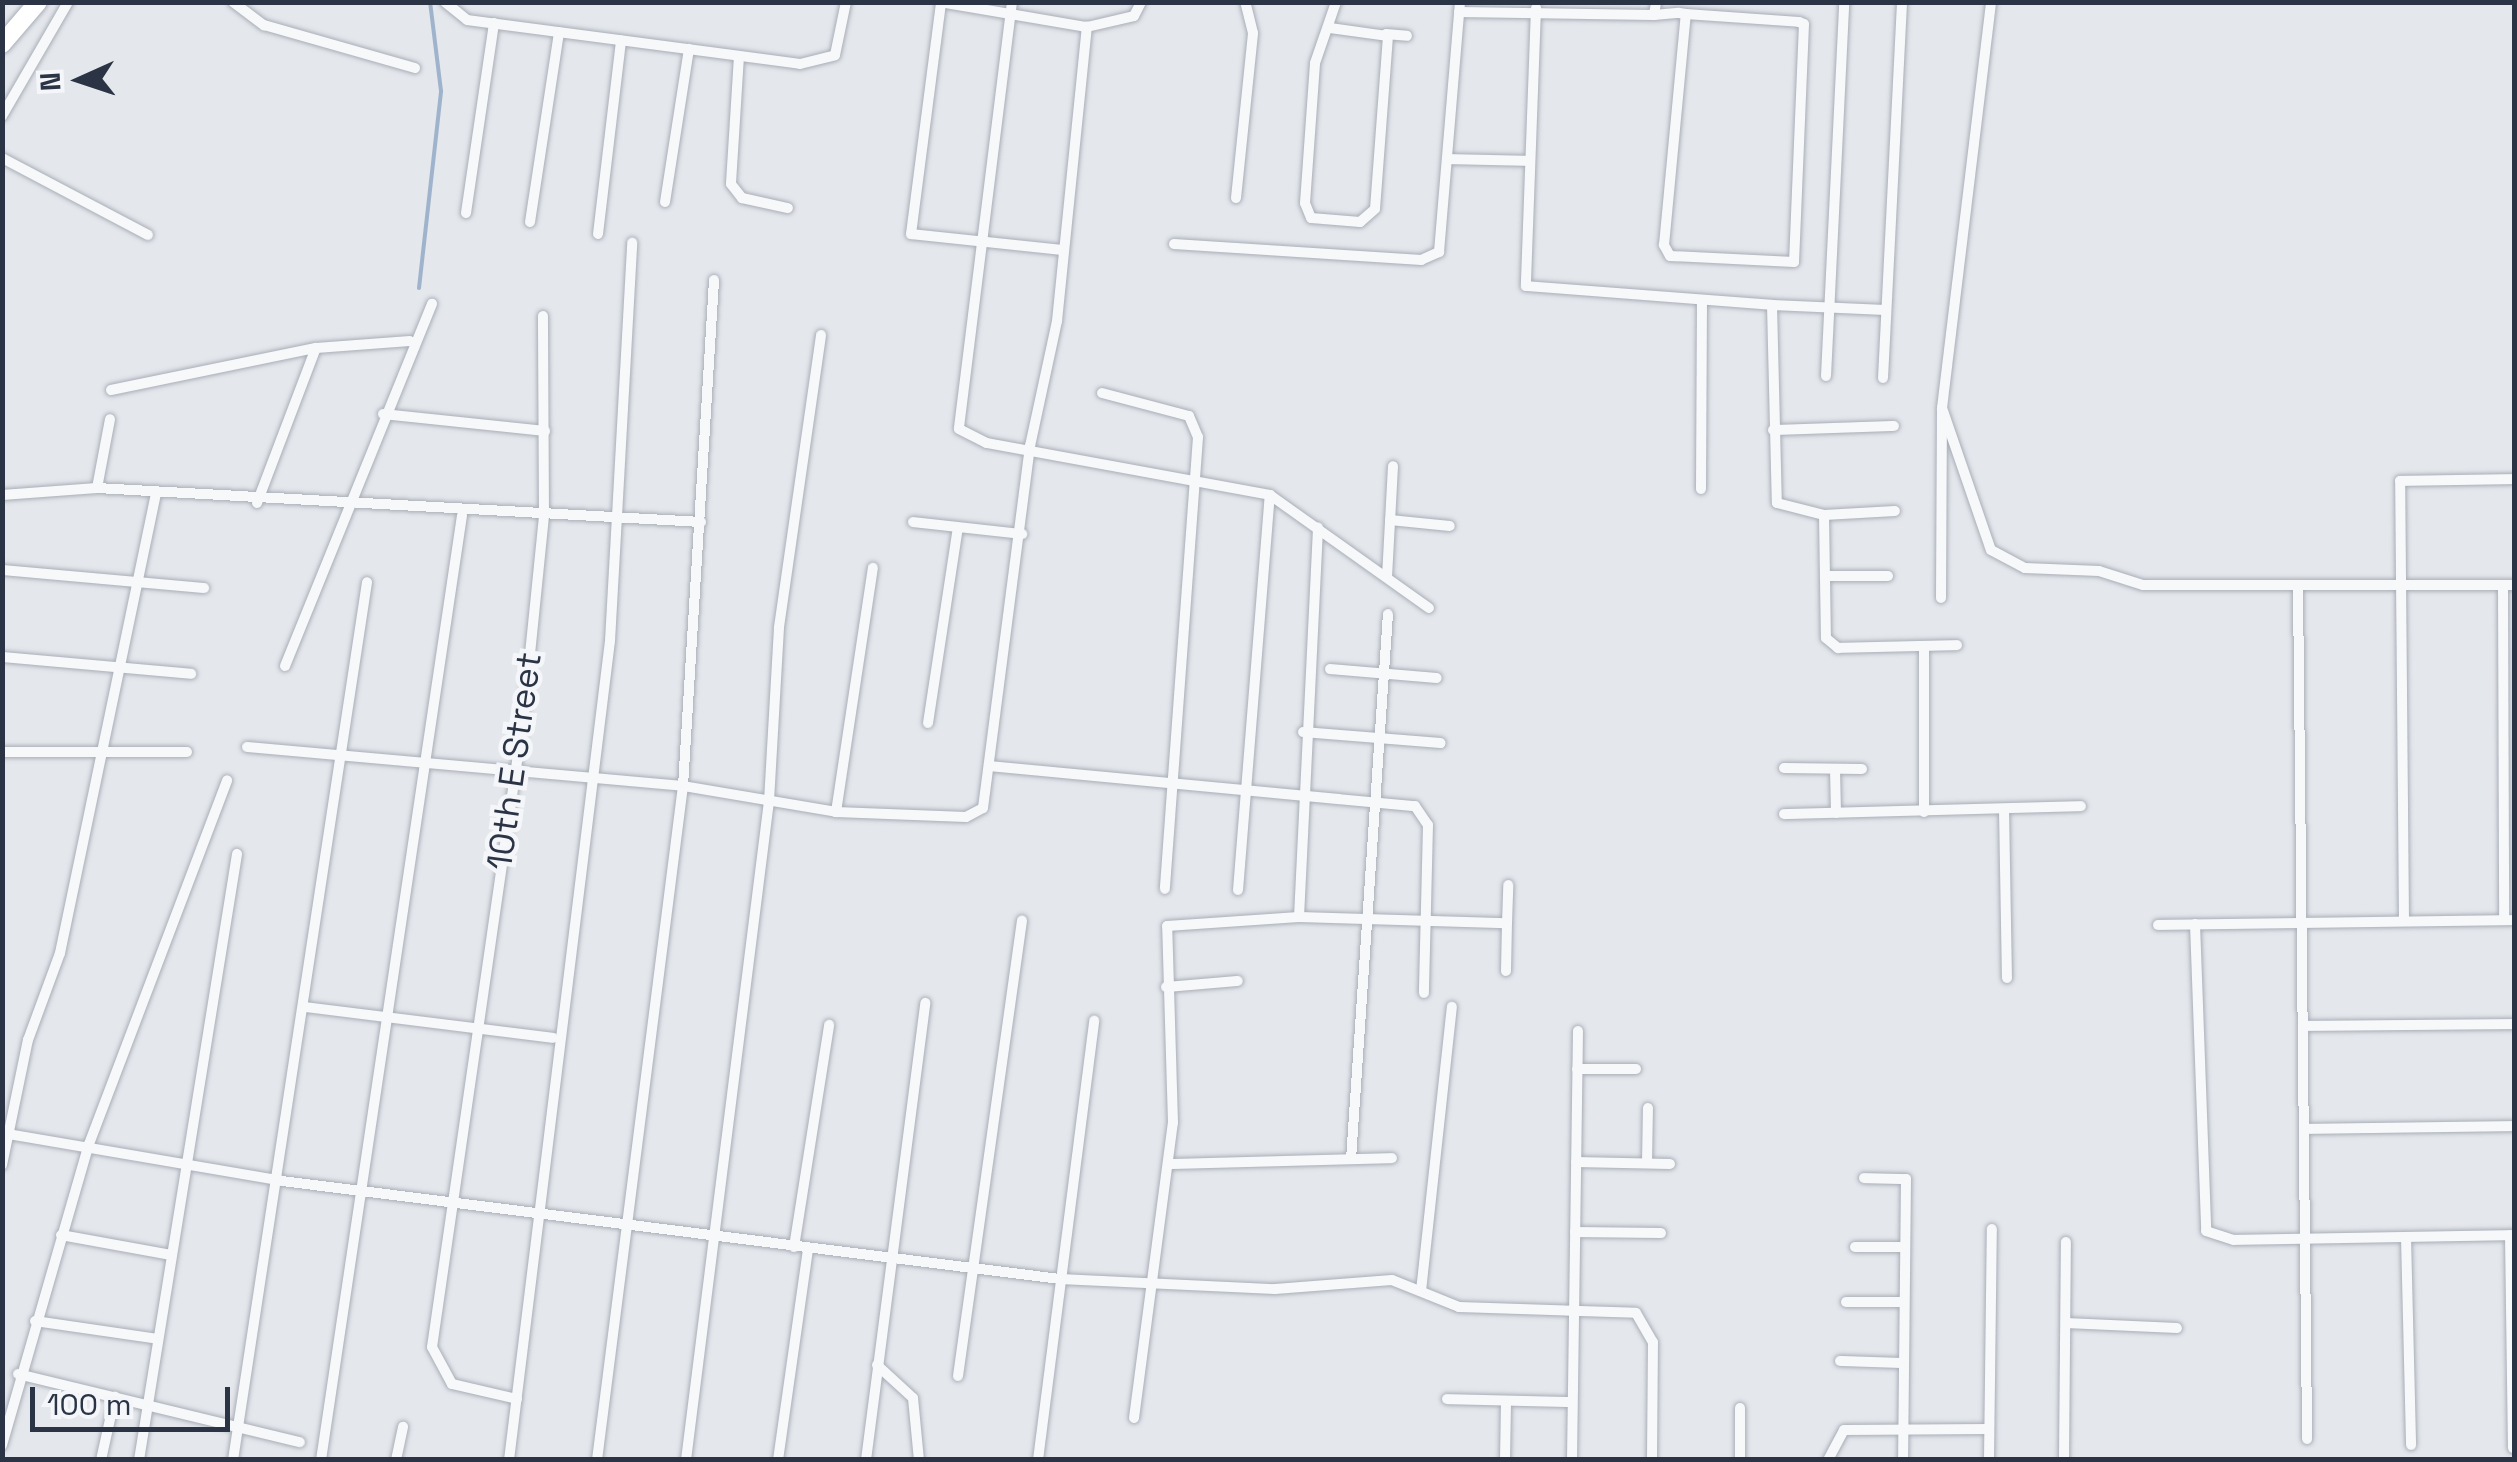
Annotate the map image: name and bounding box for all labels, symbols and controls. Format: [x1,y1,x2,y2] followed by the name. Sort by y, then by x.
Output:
[30,30,130,130] north arrow
[32,71,69,92] text: N
[478,649,550,873] street label: 10th E Street
[35,1367,235,1429] scale bar
[47,1385,132,1424] text: 100 m

